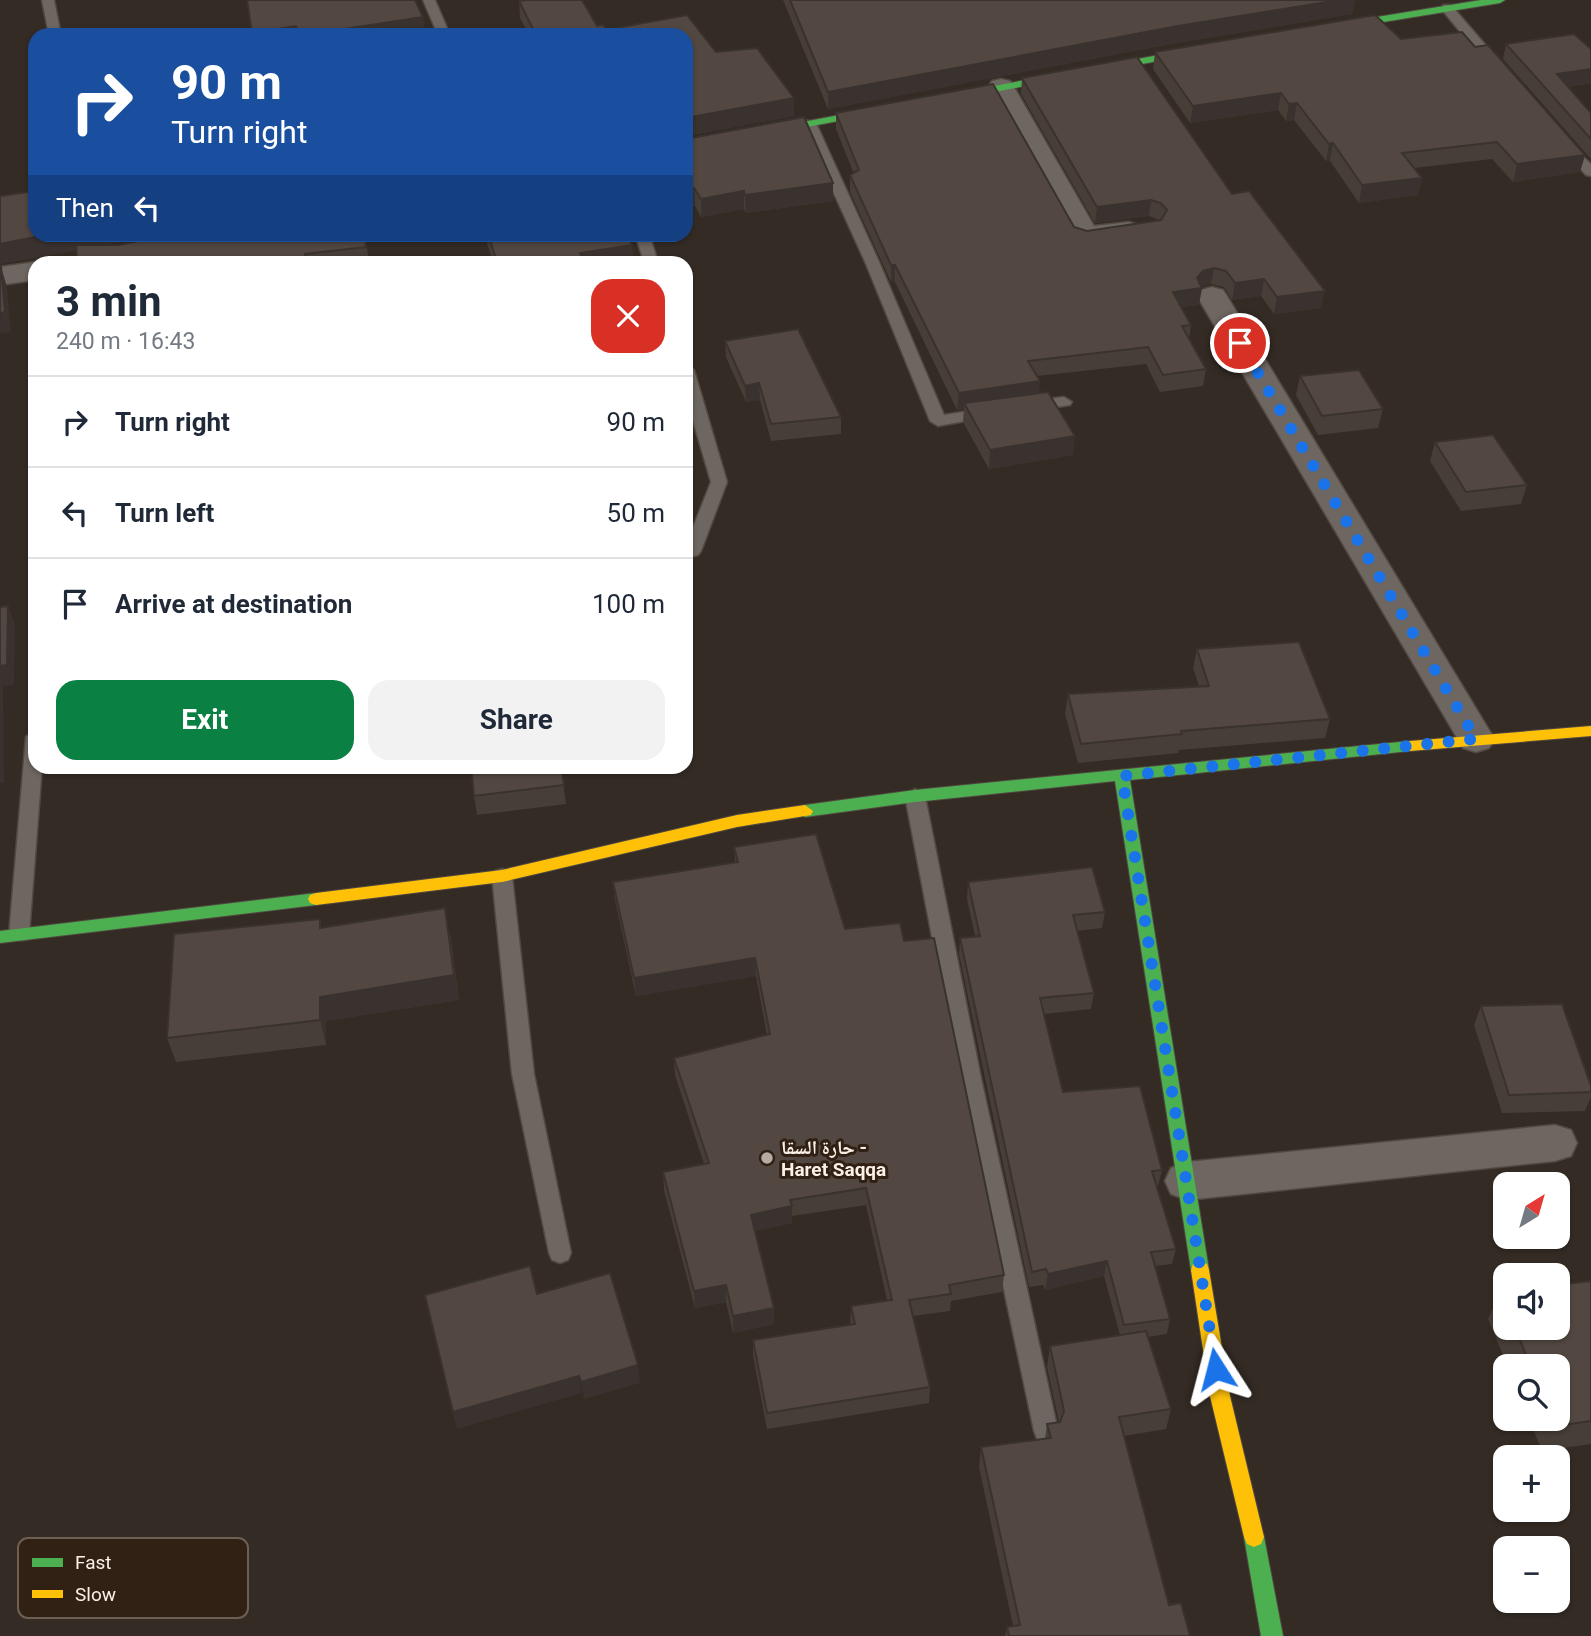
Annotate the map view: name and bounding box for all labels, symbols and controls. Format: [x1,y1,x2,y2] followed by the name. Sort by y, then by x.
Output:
[171,54,282,111] text: 90 m
[56,56,147,147] icon: right
[171,113,307,151] text: Turn right
[128,189,166,227] icon: left
[56,193,114,223] text: Then
[56,277,162,326] text: 3 min
[591,279,665,353] button: close
[1210,313,1270,373] pin
[1221,324,1259,362] icon: arrive
[56,328,195,355] text: 240 m · 16:43
[56,403,94,441] icon: right
[115,407,230,437] text: Turn right
[607,407,665,437] text: 90 m
[56,494,94,532] icon: left
[115,498,214,528] text: Turn left
[607,498,665,528] text: 50 m
[56,585,94,623] icon: arrive
[115,589,352,619] text: Arrive at destination
[592,589,665,619] text: 100 m
[56,680,354,760] button: Exit
[368,680,665,760] button: Share
[781,1136,886,1181] place label: حارة السقا - Haret Saqqa
[759,1150,775,1166] marker: حارة السقا - Haret Saqqa
[1493,1172,1570,1250] north arrow
[1493,1172,1570,1613] map controls
[1493,1263,1570,1340] button: sound
[1179,1332,1253,1406] position arrow
[1493,1354,1570,1431] button: search
[1493,1445,1570,1522] button: +
[1493,1536,1570,1613] button: −
[18,1538,248,1618] legend
[75,1551,112,1574] text: Fast
[75,1583,116,1606] text: Slow

